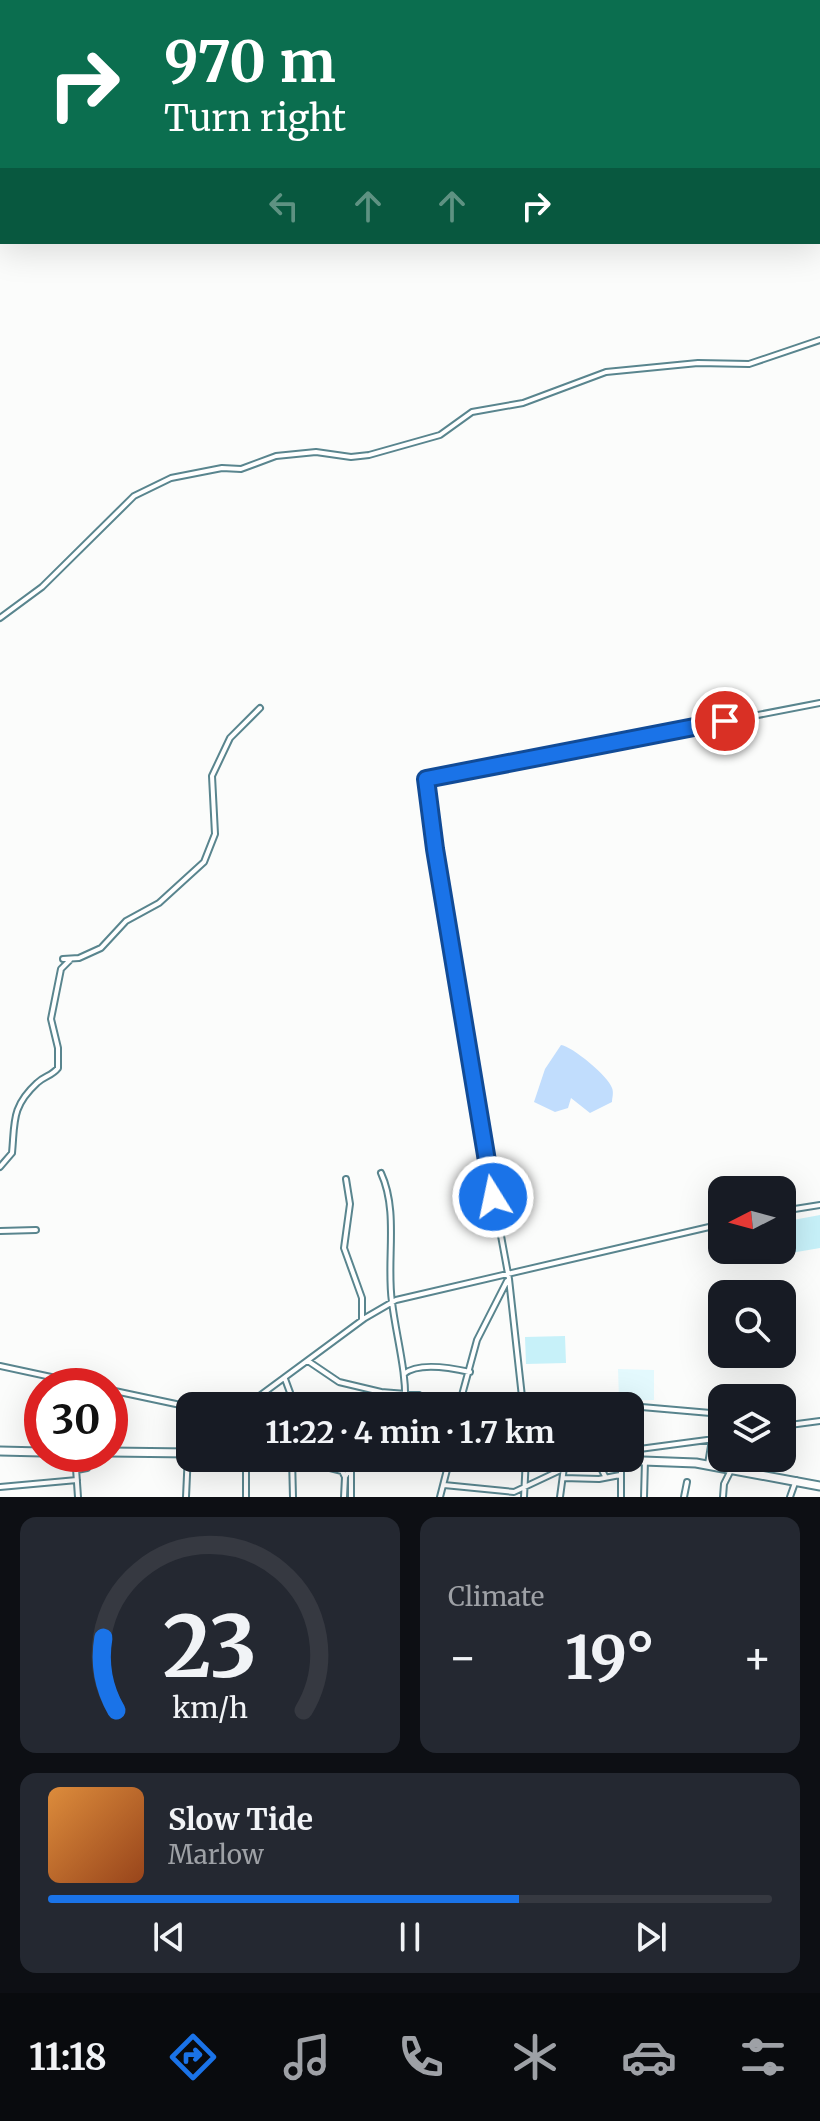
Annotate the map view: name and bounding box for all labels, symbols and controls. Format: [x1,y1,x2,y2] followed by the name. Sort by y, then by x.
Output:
[164,27,336,97] text: 970 m
[32,32,136,136] icon: right
[164,96,346,141] text: Turn right
[262,184,306,228] icon: left
[346,184,390,228] icon: ahead
[430,184,474,228] icon: ahead
[514,184,558,228] icon: right
[691,687,759,755] pin
[703,699,747,743] icon: arrive
[451,1155,535,1239] position arrow
[708,1176,796,1264] north arrow
[708,1176,796,1472] map controls
[708,1280,796,1368] button: search
[24,1368,128,1472] speed limit sign: 30
[708,1384,796,1472] button: layers
[265,1413,555,1451] text: 11:22 · 4 min · 1.7 km
[448,1580,544,1613] text: Climate
[163,1595,257,1700] text: 23
[565,1620,655,1695] text: 19°
[448,1630,477,1685] text: −
[743,1630,772,1685] text: +
[172,1690,248,1726] text: km/h
[168,1800,313,1838] text: Slow Tide
[168,1838,264,1871] text: Marlow
[147,1915,191,1959] icon: previous
[388,1915,432,1959] icon: pause
[629,1915,673,1959] icon: next
[165,2029,221,2085] icon: directions
[279,2029,335,2085] icon: music
[393,2029,449,2085] icon: phone
[507,2029,563,2085] icon: climate
[621,2029,677,2085] icon: car
[735,2029,791,2085] icon: filters
[29,2035,107,2080] text: 11:18

